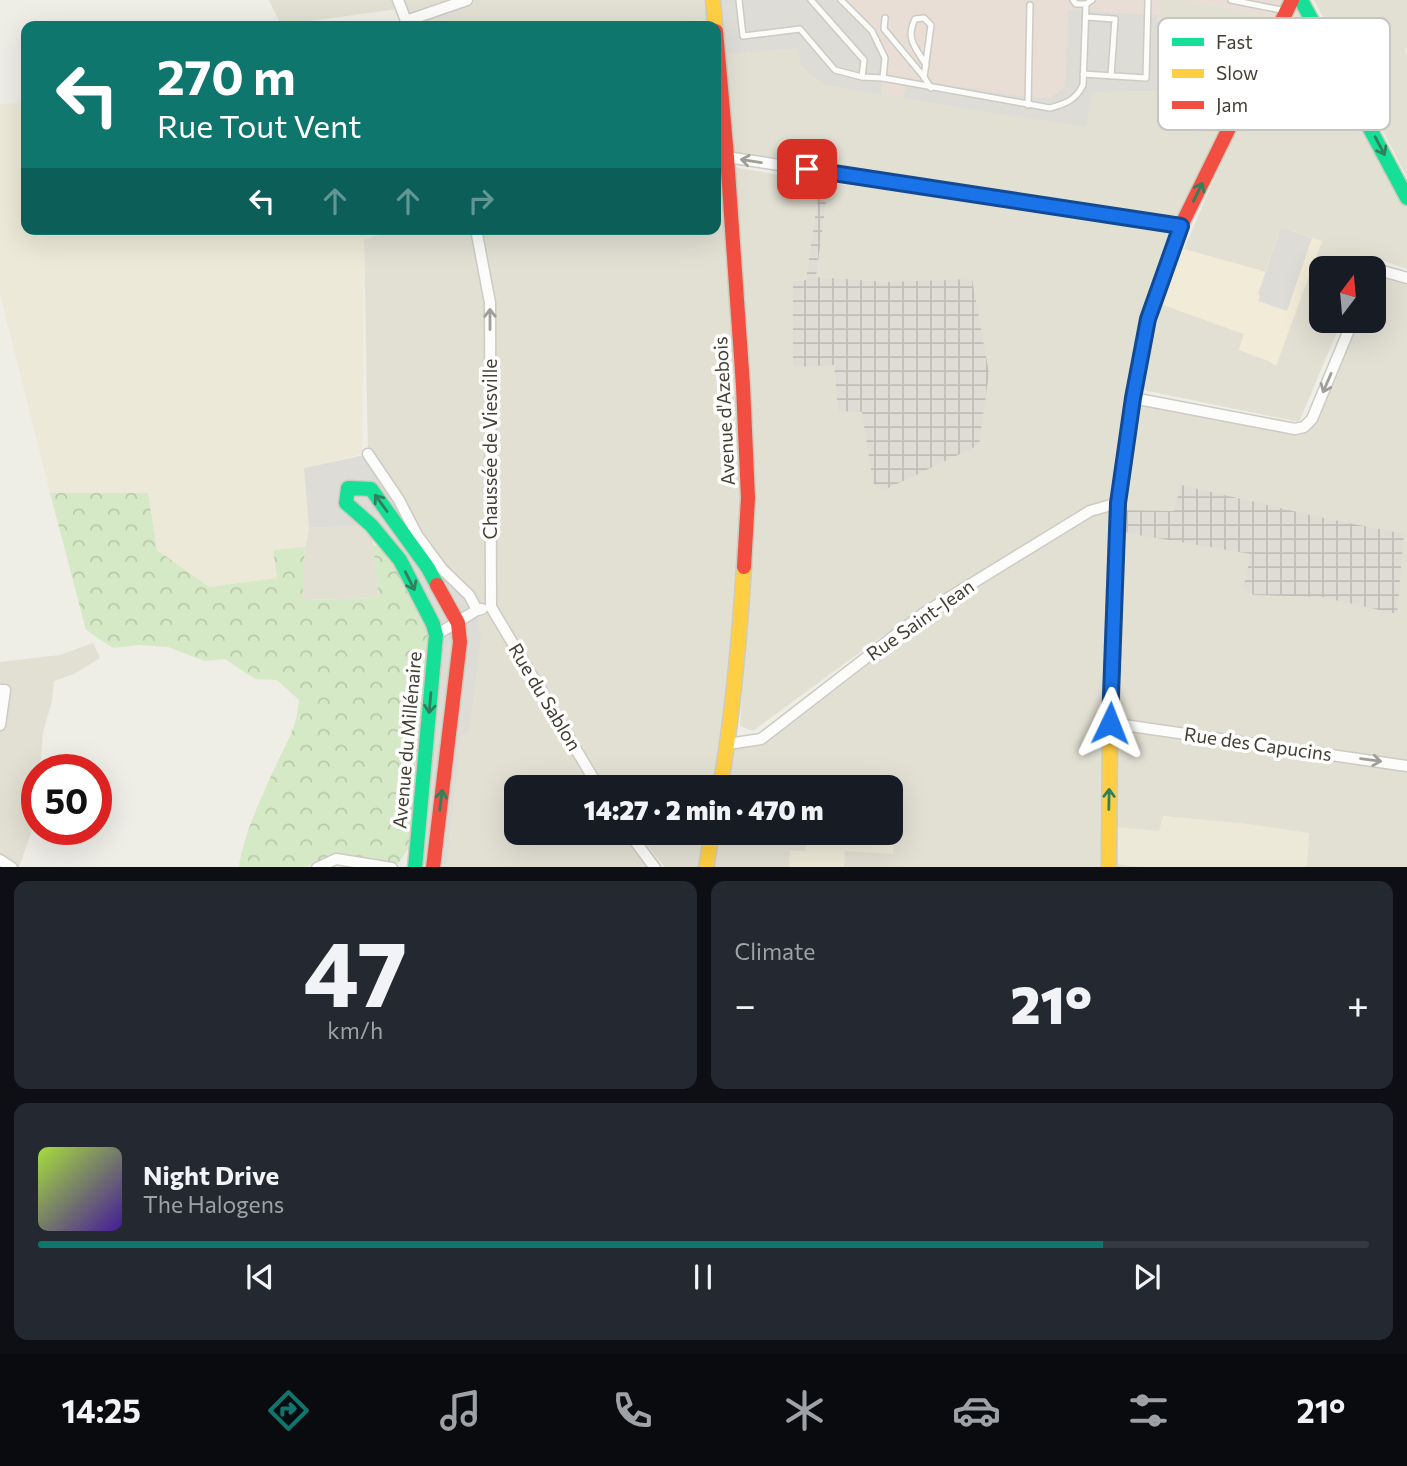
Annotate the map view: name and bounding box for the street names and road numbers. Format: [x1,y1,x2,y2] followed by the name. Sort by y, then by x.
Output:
[708,336,739,486] street label: Avenue d'Azebois
[478,359,501,539] street label: Chaussée de Viesville
[862,574,978,665] street label: Rue Saint-Jean
[504,639,587,755] street label: Rue du Sablon
[387,650,426,830] street label: Avenue du Millénaire
[1183,722,1333,765] street label: Rue des Capucins

